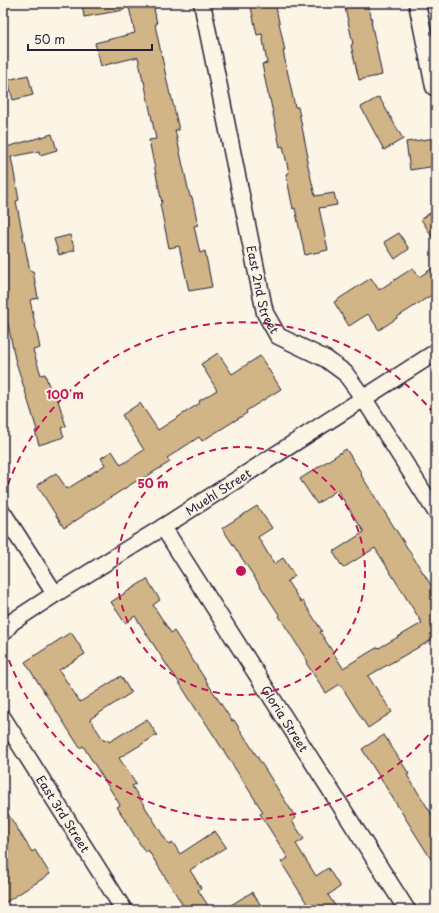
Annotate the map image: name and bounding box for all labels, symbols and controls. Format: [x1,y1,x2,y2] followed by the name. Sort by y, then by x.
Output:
[28,26,152,52] scale bar
[34,30,65,48] text: 50 m
[242,244,284,337] street label: East 2nd Street
[46,385,84,403] text: 100 m
[182,464,255,520] street label: Muehl Street
[137,474,169,492] text: 50 m
[234,564,248,578] centre of rings
[257,682,313,755] street label: Gloria Street
[32,771,94,856] street label: East 3rd Street

